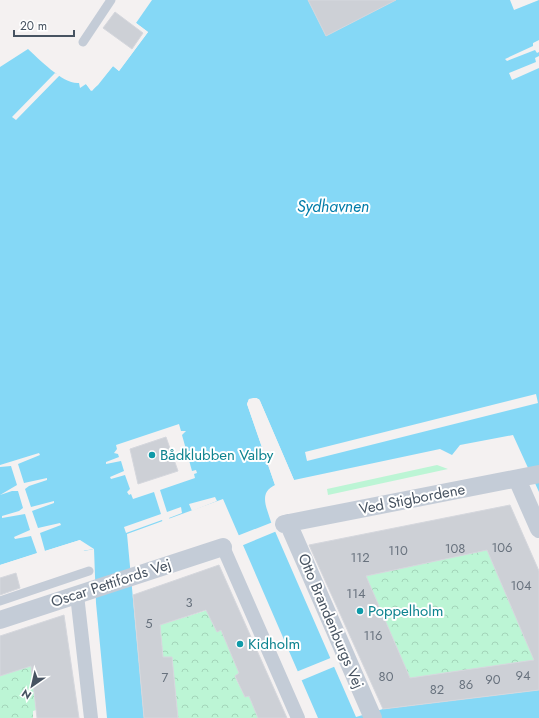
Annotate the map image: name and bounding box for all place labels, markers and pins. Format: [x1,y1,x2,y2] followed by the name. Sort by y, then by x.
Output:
[160,444,274,466] place label: Bådklubben Valby
[147,450,157,460] marker: Bådklubben Valby
[368,600,443,622] place label: Poppelholm
[355,606,365,616] marker: Poppelholm
[248,633,300,655] place label: Kidholm
[235,639,245,649] marker: Kidholm

